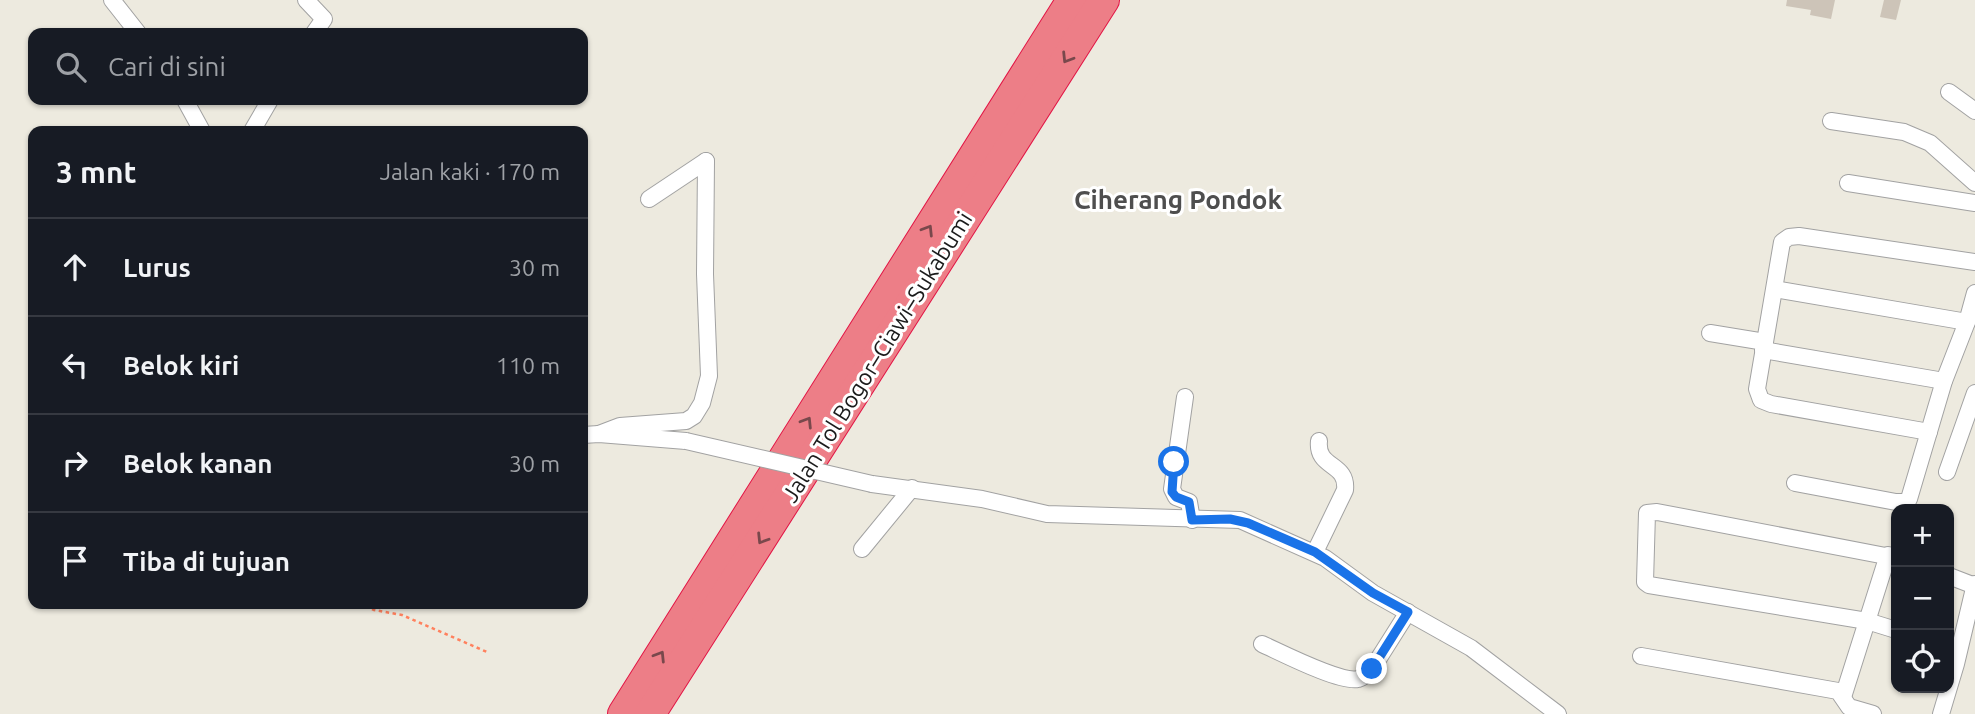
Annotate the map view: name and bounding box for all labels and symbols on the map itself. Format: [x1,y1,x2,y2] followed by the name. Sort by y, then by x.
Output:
[1063,50,1076,63] one-way arrow
[1074,185,1282,214] district label: Ciherang Pondok
[777,207,977,506] street label: Jalan Tol Bogor–Ciawi–Sukabumi
[919,224,932,237] one-way arrow
[798,417,811,430] one-way arrow
[1158,446,1189,477] route start
[757,532,770,545] one-way arrow
[651,651,664,664] one-way arrow
[1356,653,1387,684] route end

